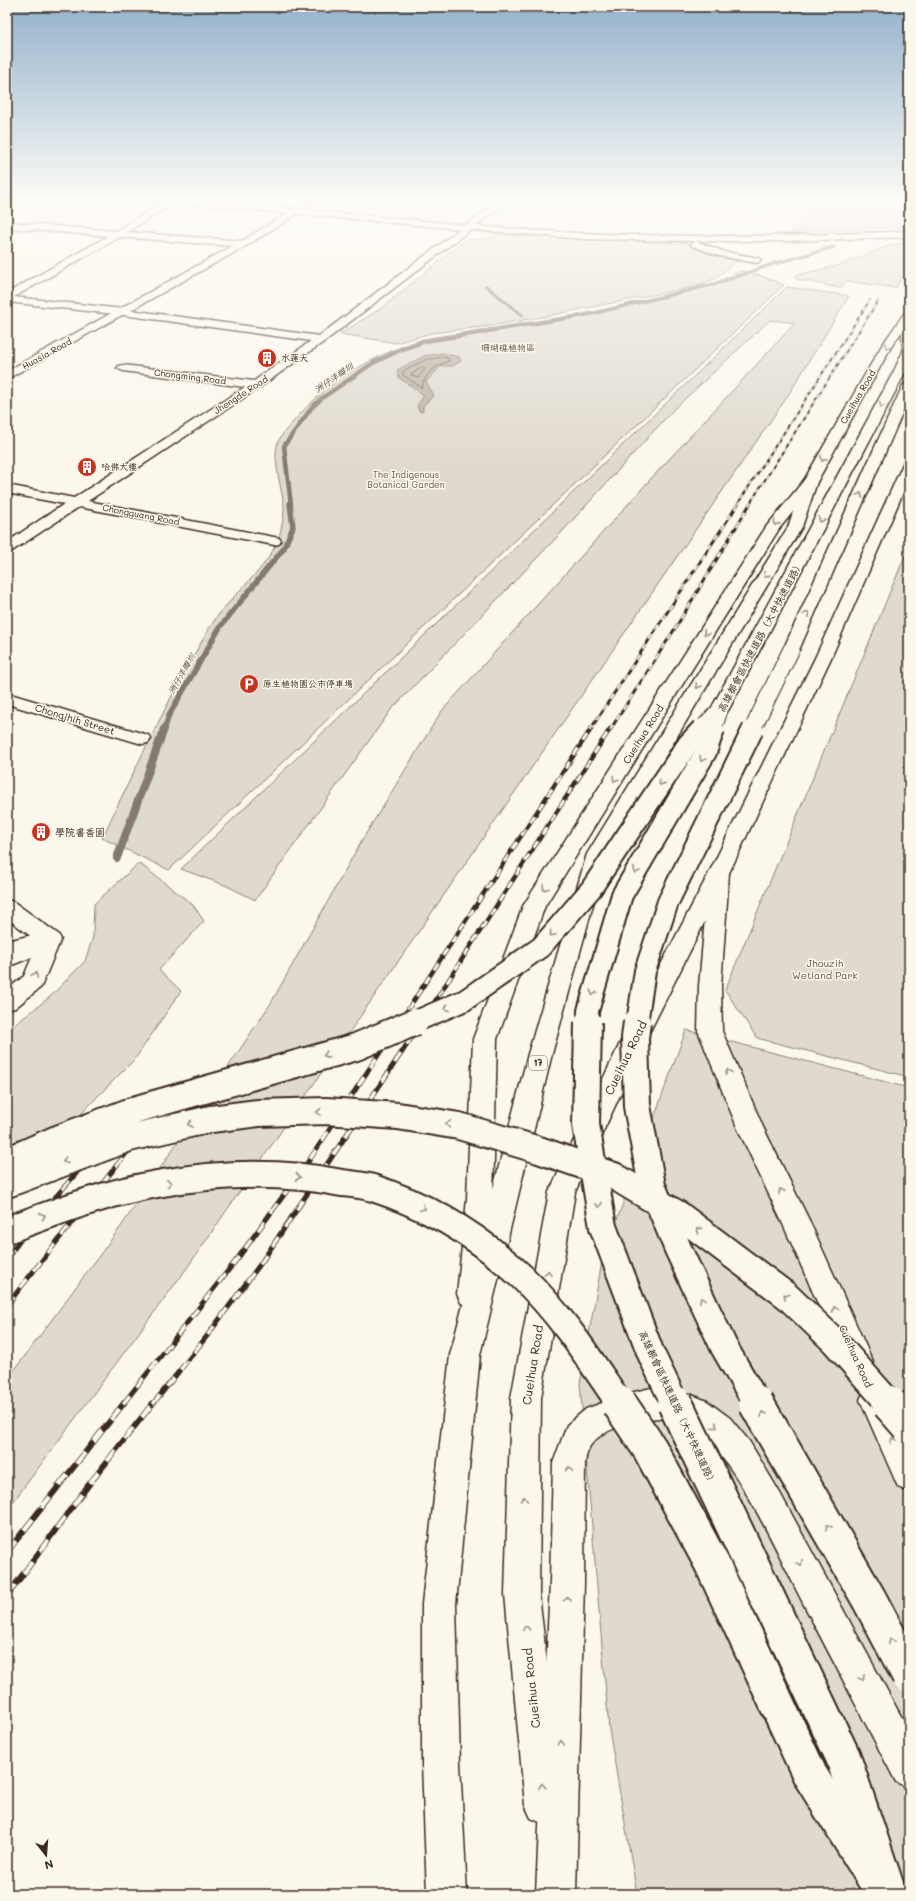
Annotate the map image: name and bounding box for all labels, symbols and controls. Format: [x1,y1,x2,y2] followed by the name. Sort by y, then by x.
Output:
[20,335,74,372] street label: Huasia Road
[481,342,535,353] park label: 珊瑚礁植物區
[885,342,892,349] one-way arrow
[256,347,278,369] building icon: 水蓮天
[281,352,308,363] place label: 水蓮天
[312,360,356,395] water label: 洲仔洋瓣圳
[153,367,227,386] street label: Chongming Road
[838,368,878,426] street label: Cueihua Road
[212,373,270,416] street label: Jhengde Road
[879,401,887,408] one-way arrow
[820,455,827,462] one-way arrow
[76,456,98,478] building icon: 哈佛大樓
[101,461,137,472] place label: 哈佛大樓
[367,469,445,490] park label: The Indigenous Botanical Garden
[855,492,863,499] one-way arrow
[102,502,181,527] street label: Chongguang Road
[818,516,826,523] one-way arrow
[774,519,781,526] one-way arrow
[714,558,806,714] street label: 高雄都會區快速道路（大中快速道路）
[763,571,770,578] one-way arrow
[802,610,810,618] one-way arrow
[704,629,711,636] one-way arrow
[166,651,198,696] water label: 洲仔洋瓣圳
[238,673,260,695] parking icon: 原生植物園公巿停車場
[263,678,353,689] place label: 原生植物園公巿停車場
[696,682,703,689] one-way arrow
[33,700,117,738] street label: Chongjhih Street
[619,702,667,766] street label: Cueihua Road
[699,755,706,762] one-way arrow
[612,775,620,782] one-way arrow
[658,779,666,786] one-way arrow
[30,821,52,843] building icon: 學院書香園
[55,825,105,839] place label: 學院書香園
[634,867,641,874] one-way arrow
[542,884,550,891] one-way arrow
[550,929,557,936] one-way arrow
[792,956,858,982] park label: Jhouzih Wetland Park
[30,972,38,979] one-way arrow
[589,989,598,996] one-way arrow
[443,1003,451,1011] one-way arrow
[600,1017,650,1097] street label: Cueihua Road
[323,1051,329,1059] one-way arrow
[529,1056,547,1070] road number: 17
[724,1068,732,1075] one-way arrow
[316,1107,322,1116] one-way arrow
[187,1119,193,1127] one-way arrow
[445,1121,451,1129] one-way arrow
[62,1156,69,1164] one-way arrow
[295,1172,301,1181] one-way arrow
[166,1179,172,1188] one-way arrow
[778,1187,786,1195] one-way arrow
[595,1202,603,1208] one-way arrow
[419,1203,426,1211] one-way arrow
[40,1213,47,1221] one-way arrow
[696,1228,703,1235] one-way arrow
[543,1269,552,1276] one-way arrow
[784,1294,791,1301] one-way arrow
[699,1296,707,1304] one-way arrow
[832,1305,840,1313] one-way arrow
[836,1322,876,1390] street label: Cueihua Road
[518,1323,546,1406] street label: Cueihua Road
[636,1328,720,1488] street label: 高雄都會區快速道路（大中快速道路）
[760,1411,767,1418] one-way arrow
[710,1421,717,1428] one-way arrow
[890,1437,898,1445] one-way arrow
[565,1466,573,1472] one-way arrow
[520,1496,528,1502] one-way arrow
[825,1524,832,1531] one-way arrow
[796,1559,803,1566] one-way arrow
[562,1596,571,1602] one-way arrow
[521,1625,530,1632] one-way arrow
[888,1638,895,1645] one-way arrow
[519,1647,543,1729] street label: Cueihua Road
[857,1674,864,1681] one-way arrow
[557,1740,566,1746] one-way arrow
[538,1783,547,1789] one-way arrow
[26,1835,66,1875] north arrow
[43,1857,55,1873] text: N

